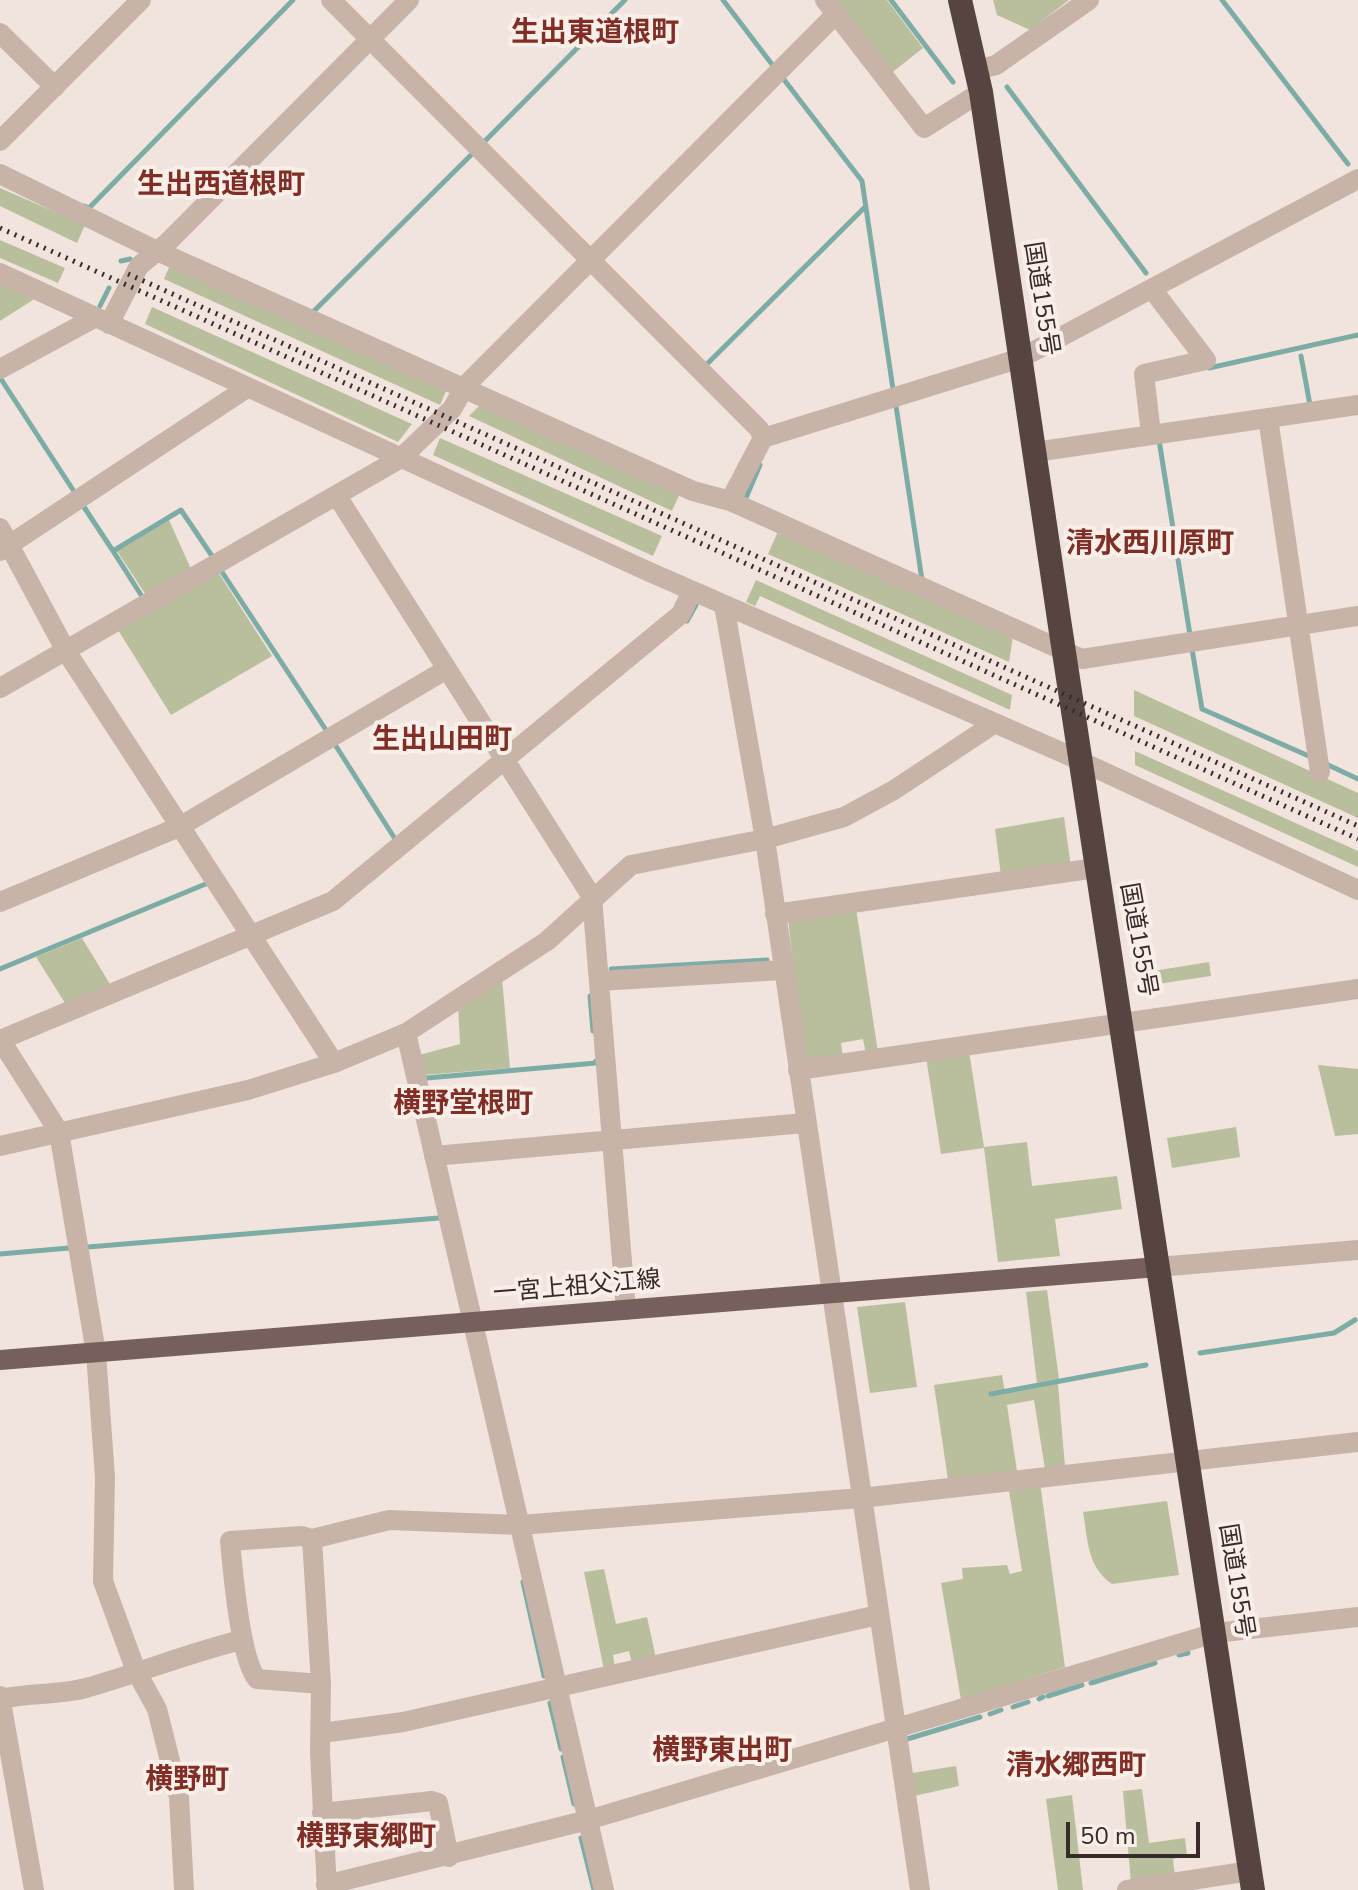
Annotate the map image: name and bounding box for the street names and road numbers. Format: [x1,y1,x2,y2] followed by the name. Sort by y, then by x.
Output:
[1017,240,1063,358] street label: 国道155号
[1113,881,1161,999] street label: 国道155号
[492,1266,662,1310] street label: 一宮上祖父江線
[1212,1522,1258,1640] street label: 国道155号

